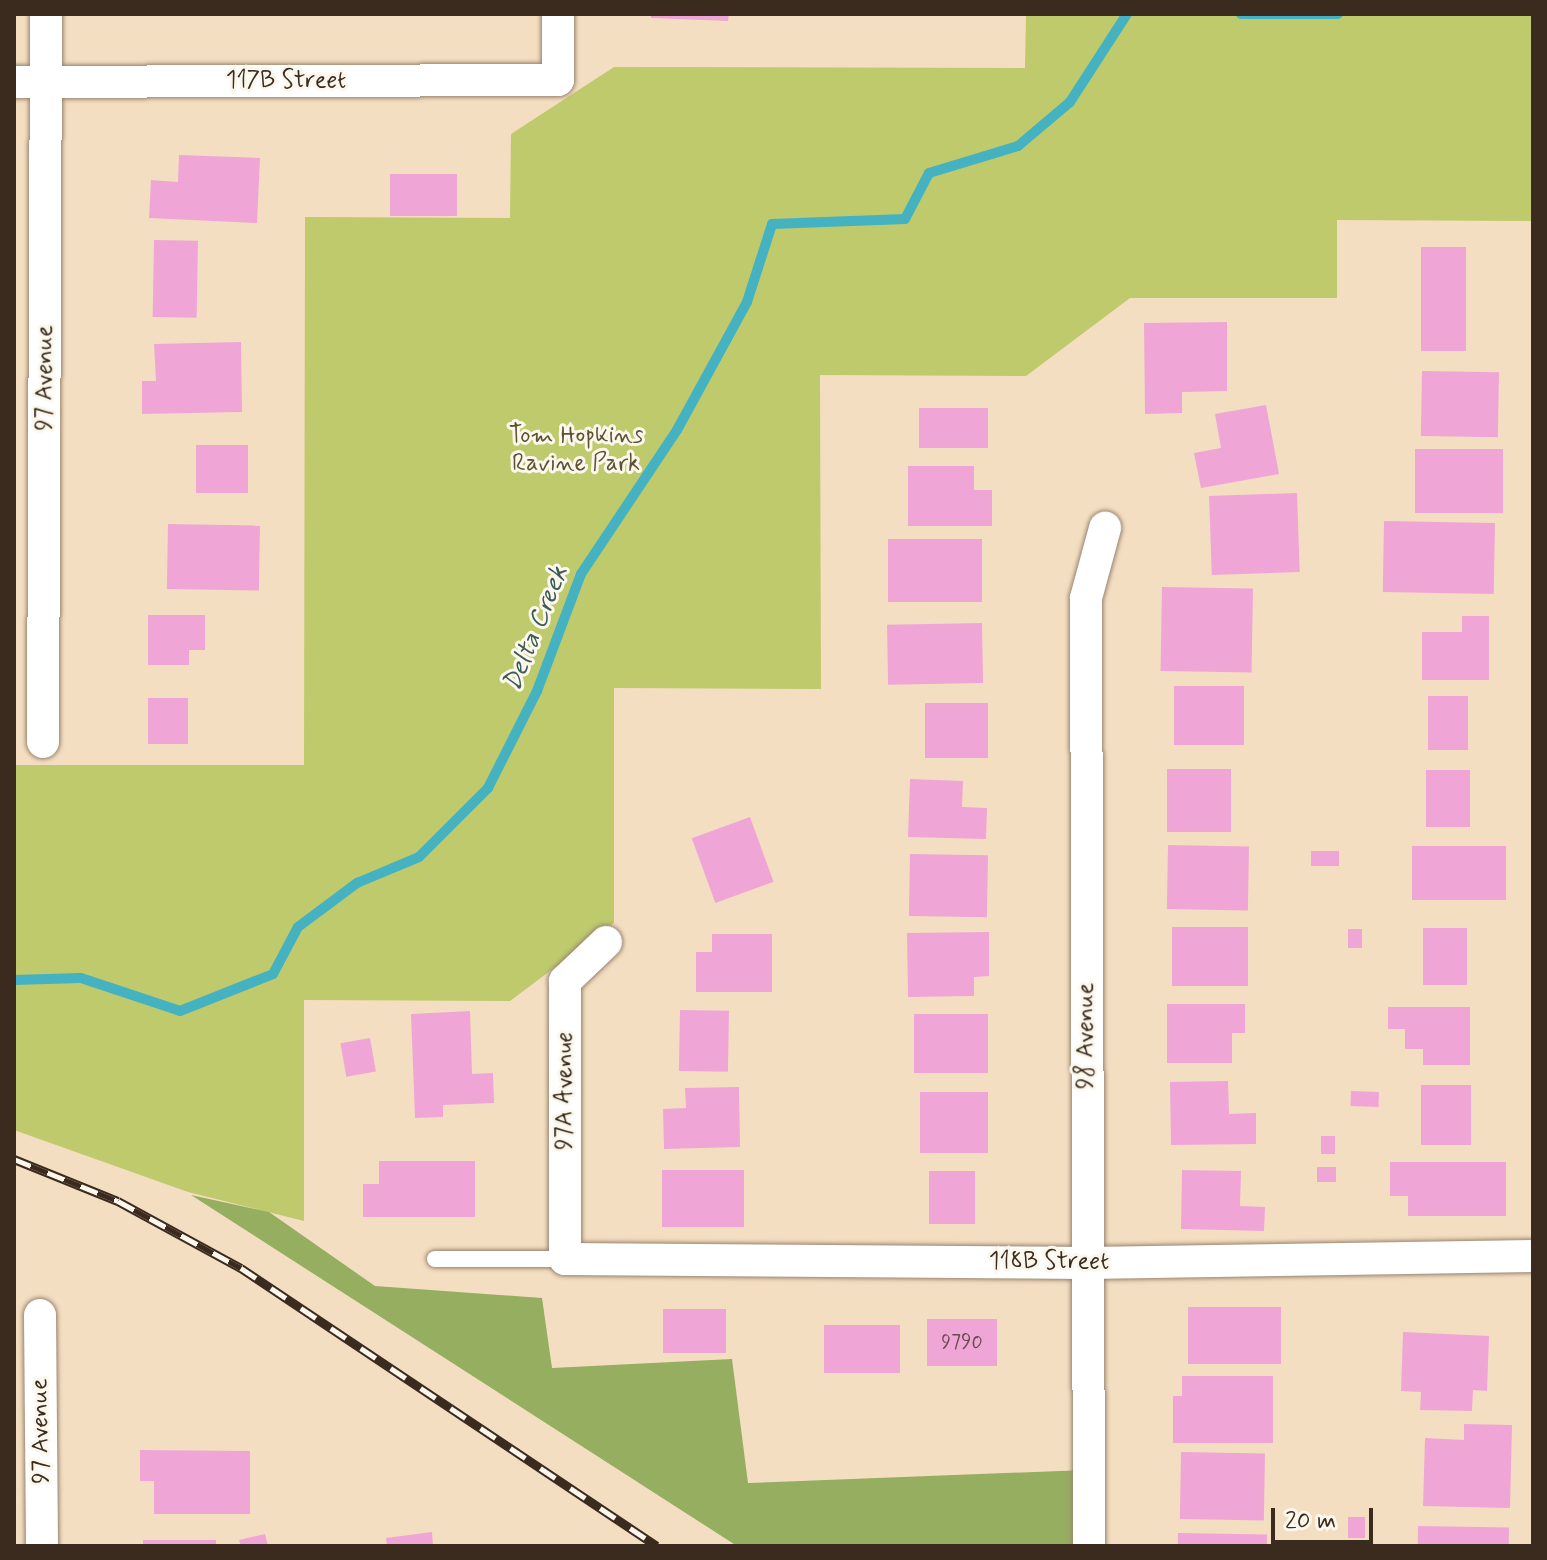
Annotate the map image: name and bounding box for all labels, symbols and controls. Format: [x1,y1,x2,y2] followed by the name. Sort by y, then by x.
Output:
[224,67,348,95] street label: 117B Street
[31,325,59,431] street label: 97 Avenue
[512,422,640,478] park label: Tom Hopkins Ravine Park
[498,562,576,696] water label: Delta Creek
[1072,983,1100,1089] street label: 98 Avenue
[551,1030,579,1152] street label: 97A Avenue
[987,1248,1111,1276] street label: 118B Street
[941,1330,983,1354] house number: 9790
[26,1378,56,1484] street label: 97 Avenue
[1275,1492,1377,1542] scale bar
[1285,1506,1336,1537] text: 20 m

